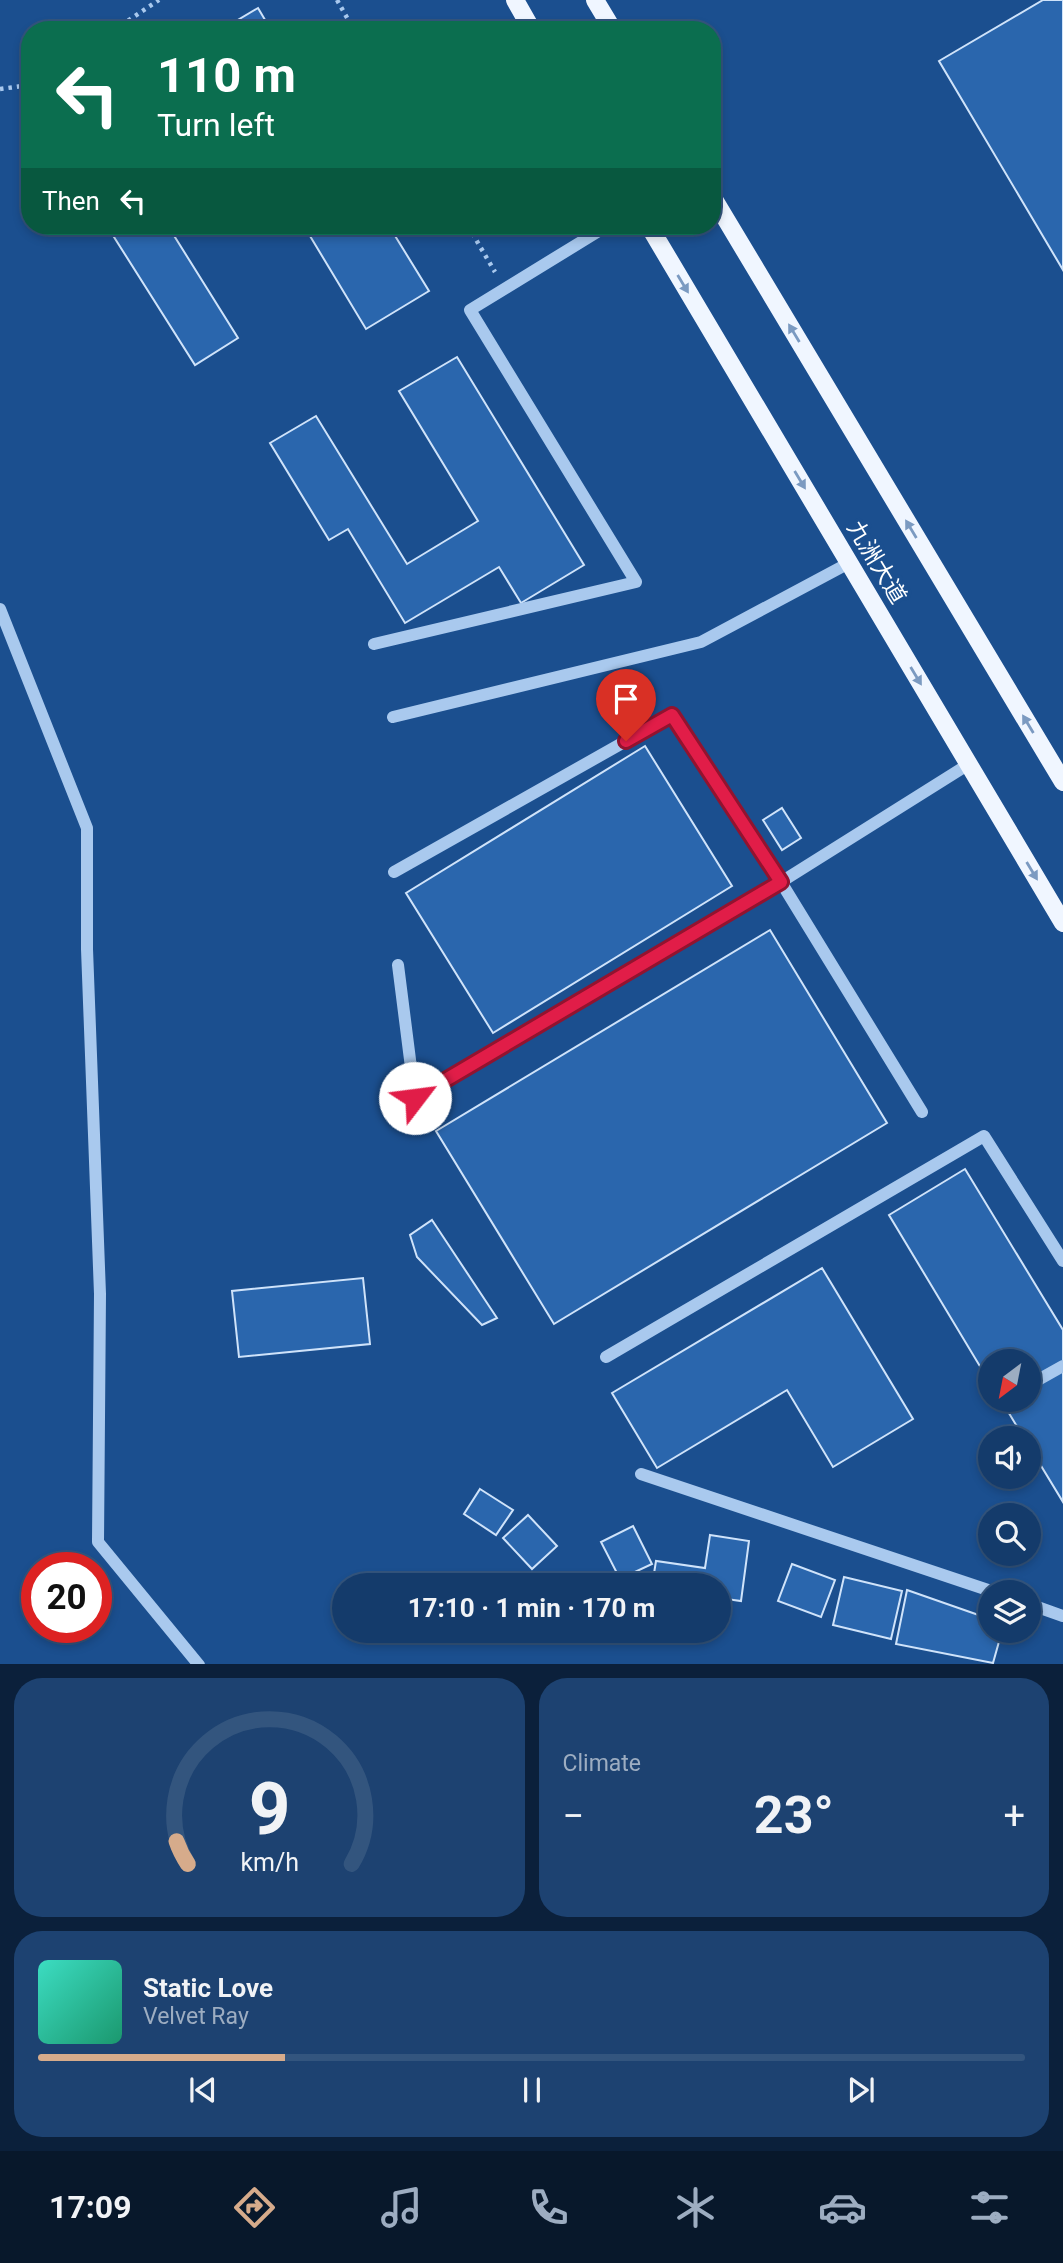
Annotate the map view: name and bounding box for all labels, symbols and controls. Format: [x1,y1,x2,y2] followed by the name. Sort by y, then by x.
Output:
[157,47,296,104] text: 110 m
[42,49,133,140] icon: left
[157,106,275,144] text: Turn left
[114,182,152,220] icon: left
[42,186,100,216] text: Then
[677,275,690,294] one-way arrow
[788,324,801,343] one-way arrow
[793,471,806,490] one-way arrow
[841,516,912,609] street label: 九洲大道
[905,519,917,538] one-way arrow
[910,666,922,685] one-way arrow
[596,669,656,741] pin
[607,680,645,718] icon: arrive
[1022,714,1034,733] one-way arrow
[1026,862,1038,881] one-way arrow
[378,1061,452,1135] position arrow
[978,1349,1041,1412] north arrow
[978,1349,1041,1643] map controls
[978,1426,1041,1489] button: sound
[978,1503,1041,1566] button: search
[21,1552,112,1643] speed limit sign: 20
[978,1580,1041,1643] button: layers
[408,1593,655,1623] text: 17:10 · 1 min · 170 m
[563,1750,641,1777] text: Climate
[248,1766,290,1852] text: 9
[754,1785,834,1846] text: 23°
[563,1794,584,1838] text: −
[1003,1794,1025,1838] text: +
[240,1847,299,1876] text: km/h
[143,1973,273,2003] text: Static Love
[143,2003,249,2030] text: Velvet Ray
[184,2071,222,2109] icon: previous
[513,2071,551,2109] icon: pause
[842,2071,880,2109] icon: next
[230,2183,279,2232] icon: directions
[377,2183,426,2232] icon: music
[524,2183,573,2232] icon: phone
[671,2183,720,2232] icon: climate
[818,2183,867,2232] icon: car
[965,2183,1014,2232] icon: filters
[49,2188,131,2226] text: 17:09

